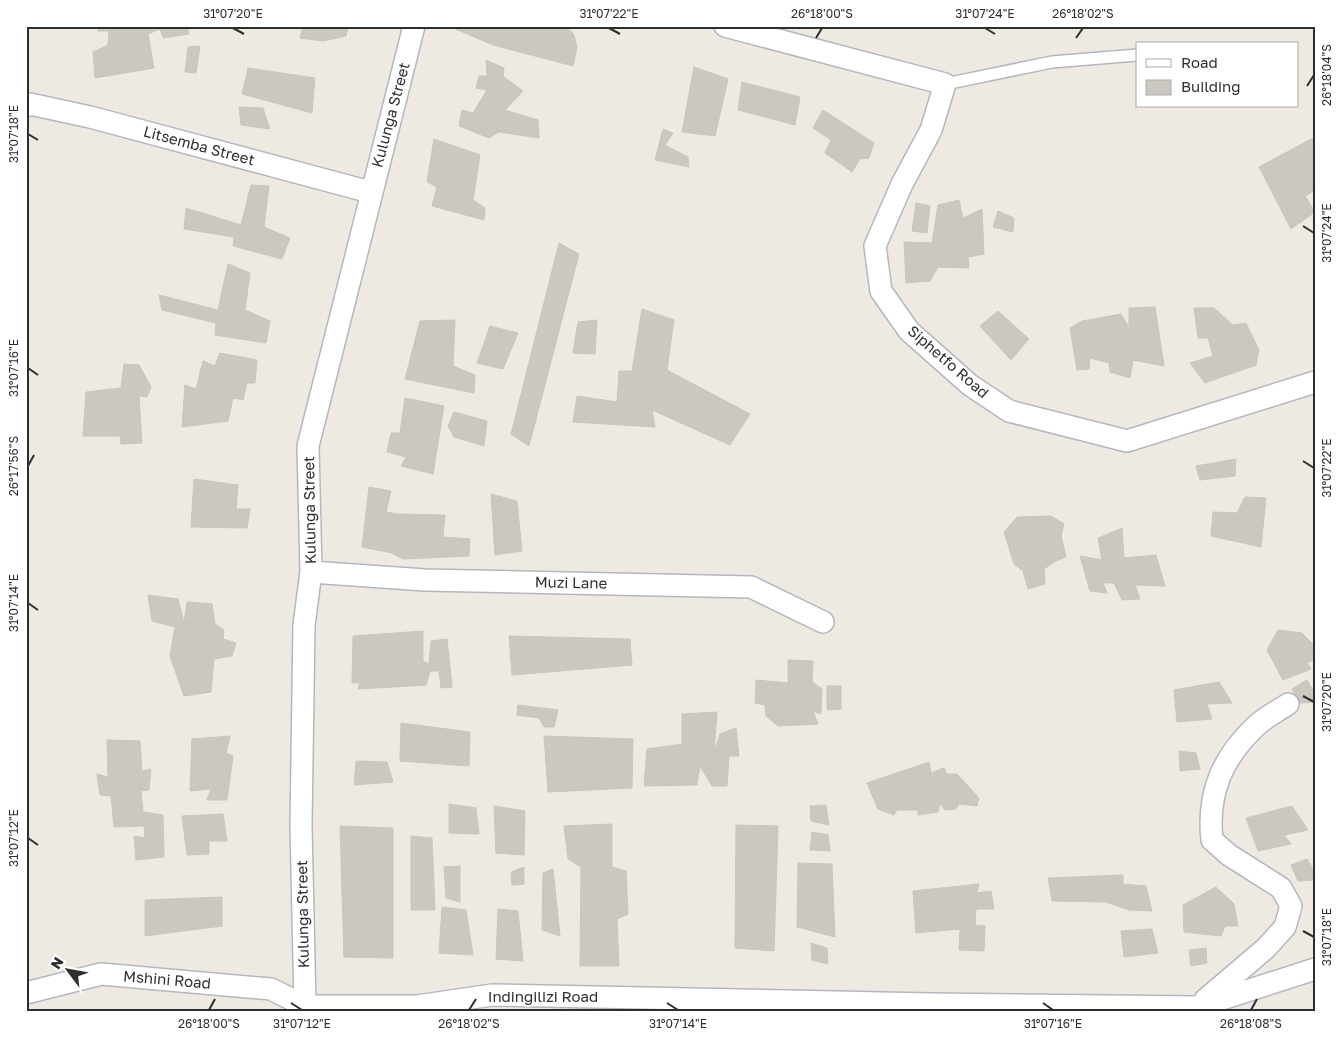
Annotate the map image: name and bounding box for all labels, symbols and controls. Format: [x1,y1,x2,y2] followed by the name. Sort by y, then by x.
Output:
[203,6,263,21] text: 31°07'20"E
[580,6,638,21] text: 31°07'22"E
[791,6,853,21] text: 26°18'00"S
[955,6,1015,21] text: 31°07'24"E
[1052,6,1114,21] text: 26°18'02"S
[1136,42,1298,108] legend
[1319,44,1334,106] text: 26°18'04"S
[1181,53,1218,71] text: Road
[367,60,413,169] street label: Kulunga Street
[1181,77,1241,95] text: Building
[6,105,21,163] text: 31°07'18"E
[142,122,257,169] street label: Litsemba Street
[1319,203,1334,263] text: 31°07'24"E
[904,321,993,401] street label: Siphetfo Road
[6,339,21,397] text: 31°07'16"E
[6,436,21,496] text: 26°17'56"S
[1319,439,1334,497] text: 31°07'22"E
[299,456,319,564] street label: Kulunga Street
[535,572,608,592] street label: Muzi Lane
[6,574,21,632] text: 31°07'14"E
[1319,672,1334,732] text: 31°07'20"E
[6,809,21,867] text: 31°07'12"E
[292,860,312,968] street label: Kulunga Street
[1319,908,1334,966] text: 31°07'18"E
[42,944,92,994] north arrow
[47,954,67,972] text: N
[123,966,212,992] street label: Mshini Road
[488,987,598,1005] street label: Indingilizi Road
[178,1016,240,1031] text: 26°18'00"S
[273,1016,331,1031] text: 31°07'12"E
[438,1016,500,1031] text: 26°18'02"S
[649,1016,707,1031] text: 31°07'14"E
[1024,1016,1082,1031] text: 31°07'16"E
[1220,1016,1282,1031] text: 26°18'08"S

